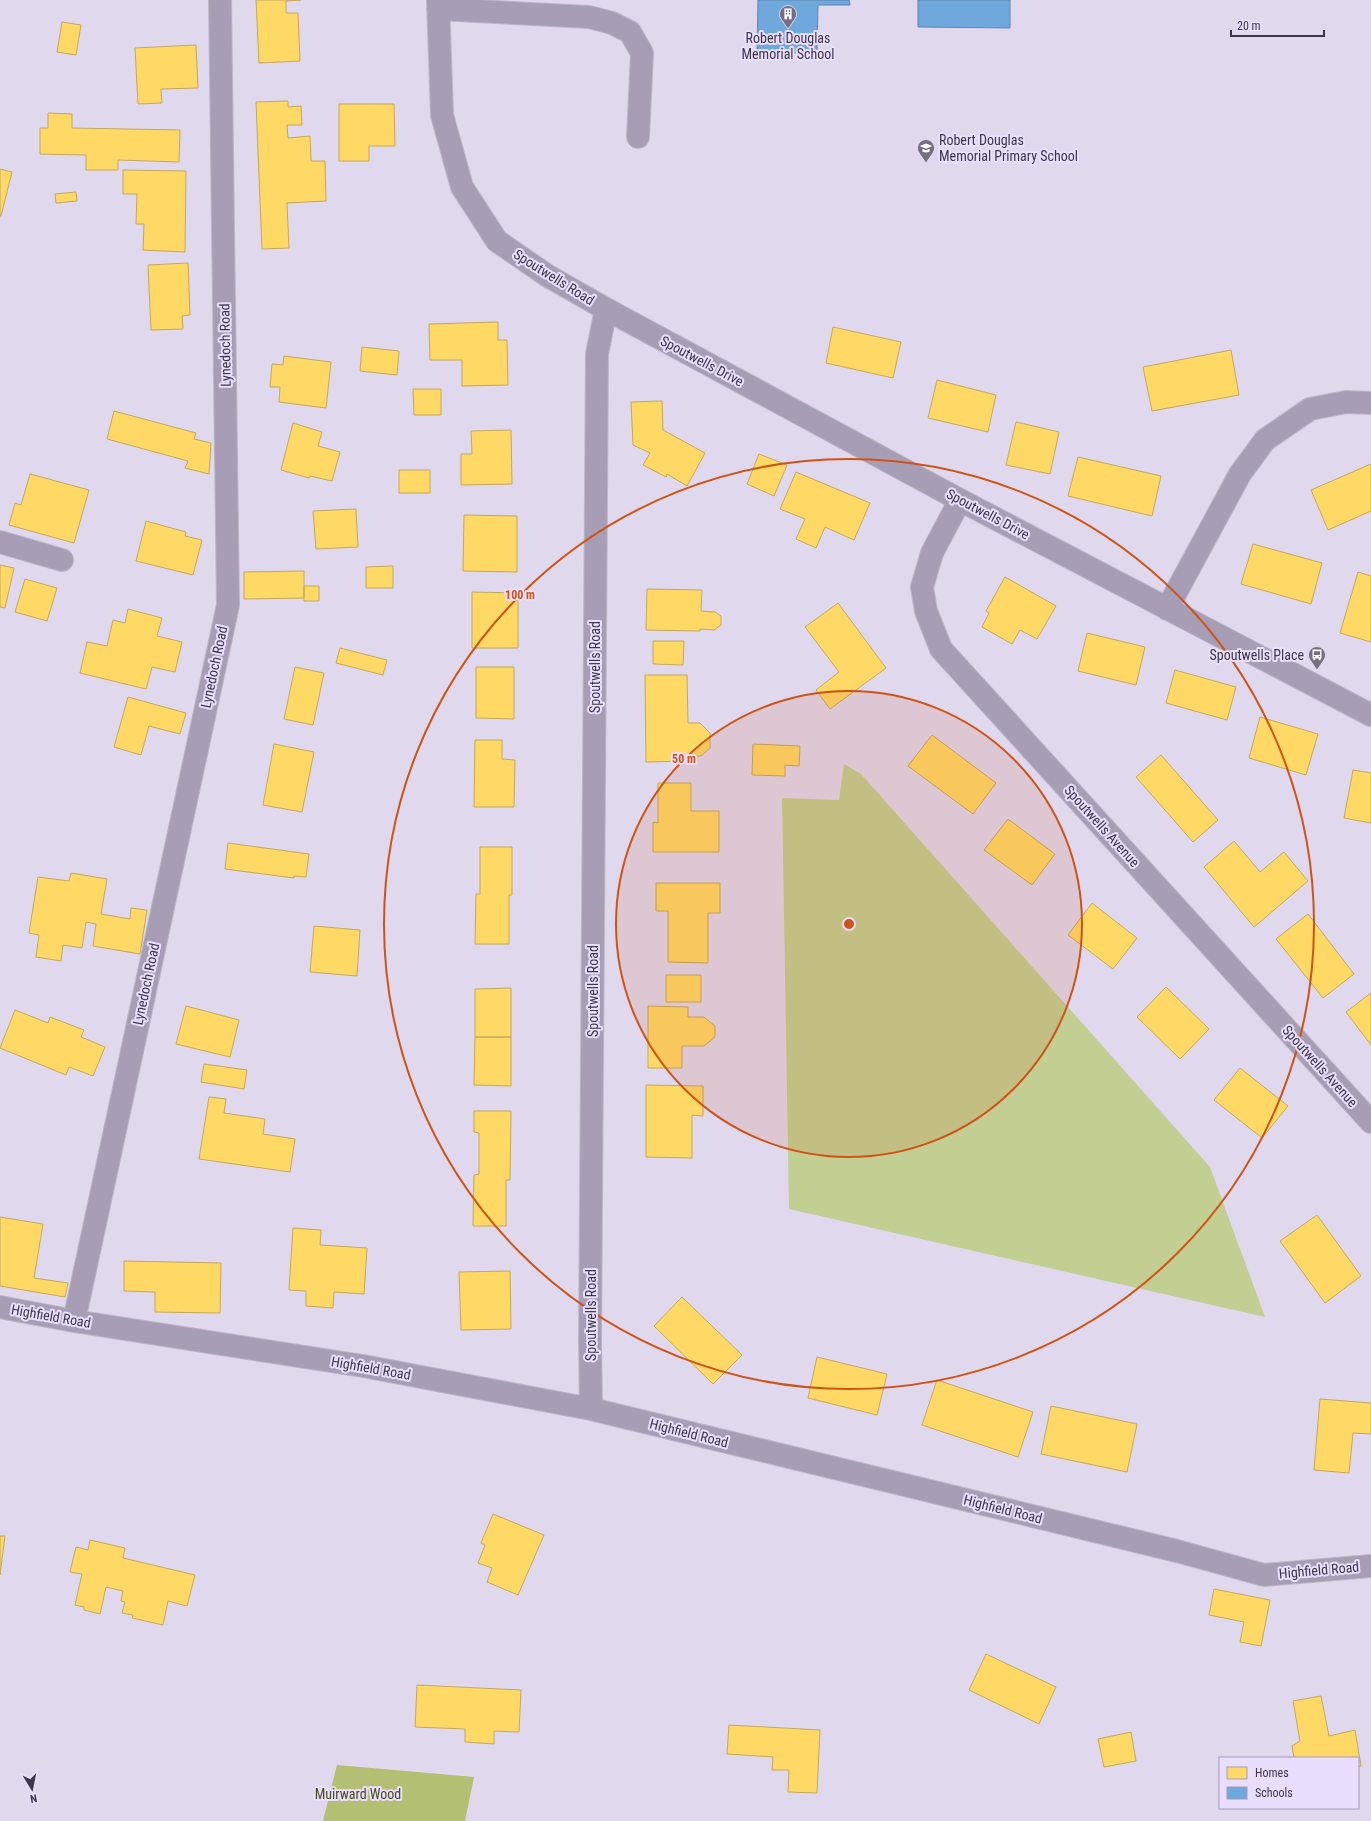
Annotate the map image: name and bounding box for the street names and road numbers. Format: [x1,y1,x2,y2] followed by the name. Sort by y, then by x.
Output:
[511,246,597,308] street label: Spoutwells Road
[216,303,234,387] street label: Lynedoch Road
[658,332,747,390] street label: Spoutwells Drive
[944,485,1033,543] street label: Spoutwells Drive
[587,621,603,713] street label: Spoutwells Road
[197,625,231,709] street label: Lynedoch Road
[1061,782,1143,870] street label: Spoutwells Avenue
[129,942,163,1026] street label: Lynedoch Road
[585,945,601,1037] street label: Spoutwells Road
[1279,1022,1361,1110] street label: Spoutwells Avenue
[583,1269,599,1361] street label: Spoutwells Road
[10,1301,92,1331] street label: Highfield Road
[330,1353,412,1383] street label: Highfield Road
[648,1416,730,1450] street label: Highfield Road
[962,1492,1044,1526] street label: Highfield Road
[1278,1559,1360,1581] street label: Highfield Road

